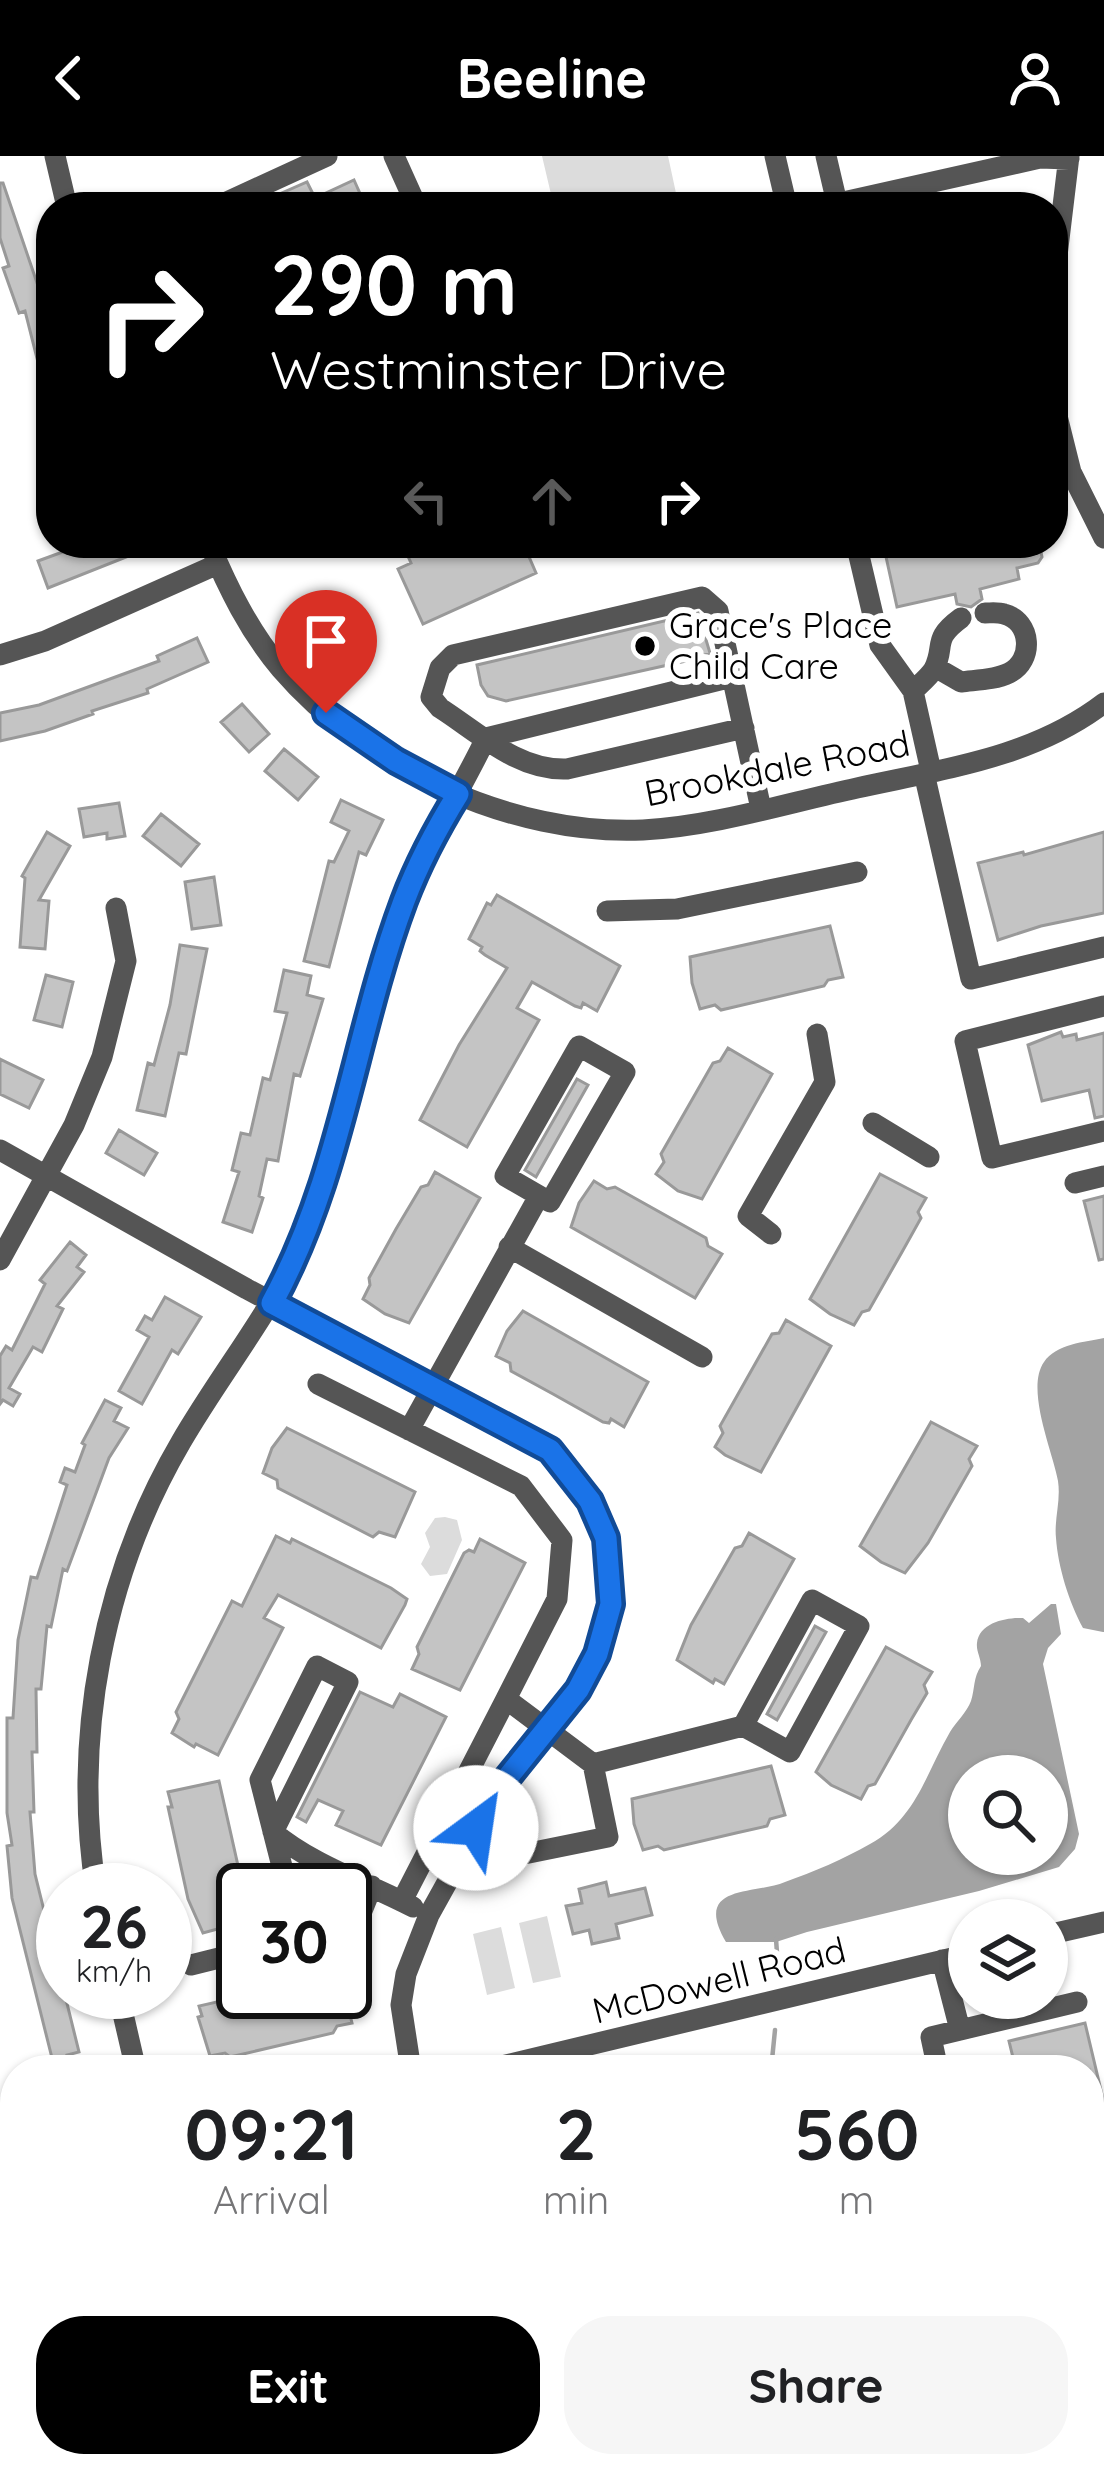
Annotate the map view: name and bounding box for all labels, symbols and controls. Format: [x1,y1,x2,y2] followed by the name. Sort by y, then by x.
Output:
[457,44,647,112] text: Beeline
[36,45,102,111] icon: back
[1002,45,1068,111] icon: person
[270,231,518,336] text: 290 m
[72,240,228,396] icon: right
[270,335,727,403] text: Westminster Drive
[393,468,459,534] icon: left
[519,468,585,534] icon: ahead
[645,468,711,534] icon: right
[275,590,377,713] pin
[669,602,892,688] place label: Grace's Place Child Care
[293,608,359,674] icon: arrive
[632,633,658,659] marker: Grace's Place Child Care
[640,720,913,815] street label: Brookdale Road
[948,1755,1068,2019] map controls
[948,1755,1068,1875] button: search
[413,1765,539,1891] position arrow
[216,1863,372,2019] speed limit sign: 30
[80,1888,148,1963] text: 26
[948,1899,1068,2019] button: layers
[588,1926,850,2033] street label: McDowell Road
[76,1952,152,1990] text: km/h
[185,2088,358,2178] text: 09:21
[556,2088,597,2178] text: 2
[794,2088,919,2178] text: 560
[213,2175,330,2224] text: Arrival
[543,2175,609,2224] text: min
[839,2175,874,2224] text: m
[36,2316,540,2454] button: Exit
[564,2316,1068,2454] button: Share

